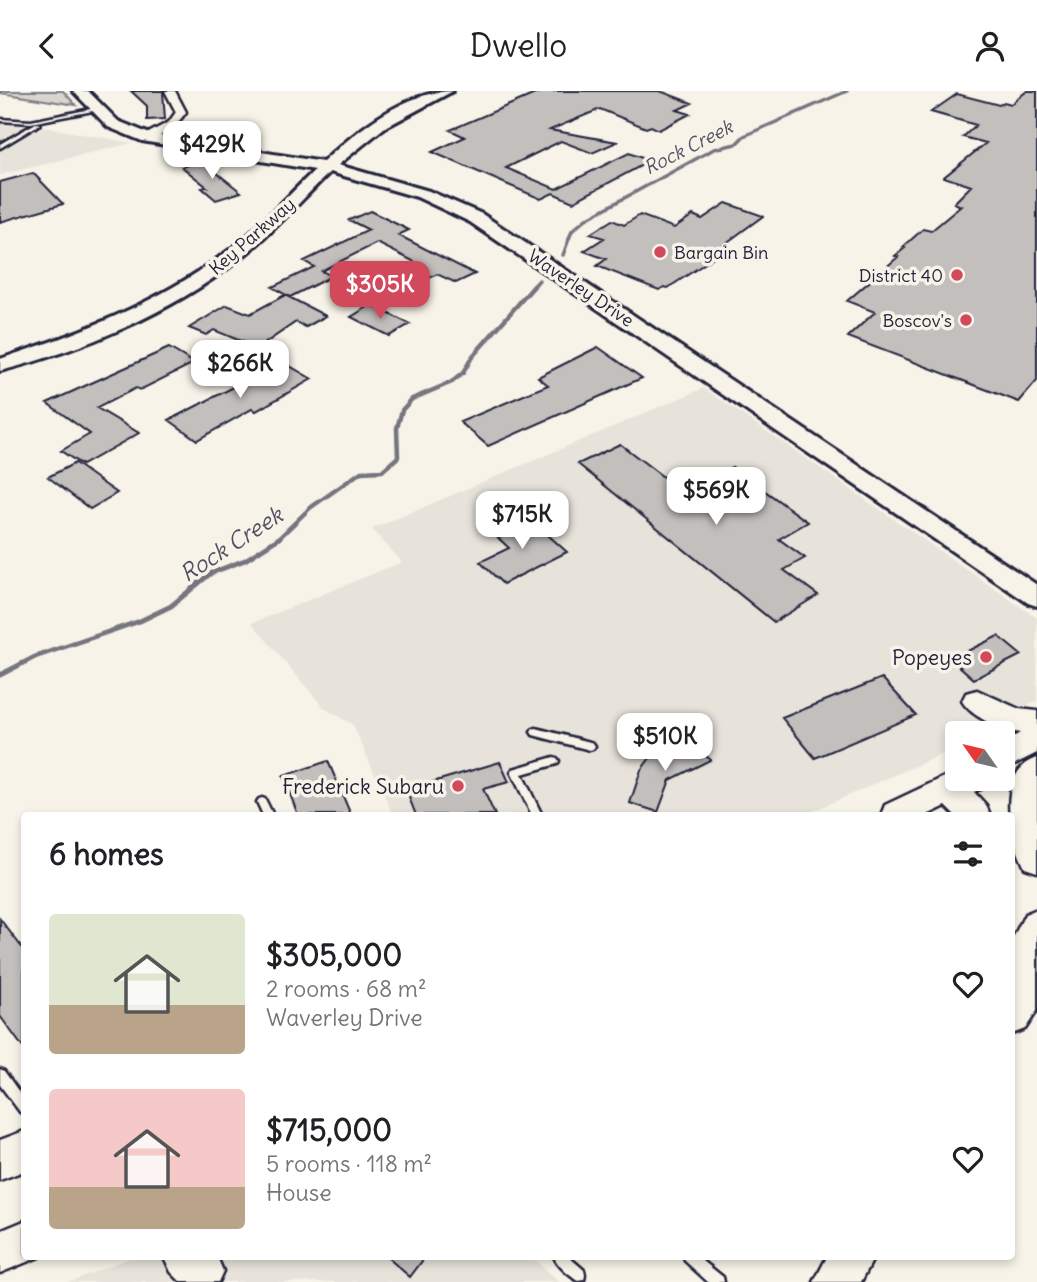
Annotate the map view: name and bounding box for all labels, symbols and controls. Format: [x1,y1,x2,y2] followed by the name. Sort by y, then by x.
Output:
[470,25,567,66] text: Dwello
[28,27,66,65] icon: back
[971,27,1009,65] icon: person
[640,114,737,180] water label: Rock Creek
[163,122,261,181] pin: $429K
[179,129,245,158] text: $429K
[204,192,300,280] street label: Key Parkway
[674,241,769,264] place label: Bargain Bin
[524,244,638,332] street label: Waverley Drive
[652,244,668,260] marker: Bargain Bin
[331,261,429,321] pin: $305K
[859,264,943,287] place label: District 40
[949,267,965,283] marker: District 40
[346,269,414,298] text: $305K
[882,309,952,332] place label: Boscov's
[958,312,974,328] marker: Boscov's
[191,341,289,400] pin: $266K
[207,348,273,377] text: $266K
[667,467,765,527] pin: $569K
[683,475,749,504] text: $569K
[473,491,571,551] pin: $715K
[174,499,289,588] water label: Rock Creek
[492,499,552,528] text: $715K
[892,644,972,671] place label: Popeyes
[978,649,994,665] marker: Popeyes
[616,713,714,773] pin: $510K
[633,721,697,750] text: $510K
[945,721,1015,791] north arrow
[945,721,1015,791] map controls
[282,773,444,800] place label: Frederick Subaru
[450,778,466,794] marker: Frederick Subaru
[49,835,164,873] text: 6 homes
[949,835,987,873] icon: filters
[266,936,402,974] text: $305,000
[105,942,189,1026] icon: home
[949,965,987,1003] icon: heart
[266,974,427,1003] text: 2 rooms · 68 m²
[266,1003,423,1032] text: Waverley Drive
[266,1111,392,1149] text: $715,000
[105,1117,189,1201] icon: home
[949,1140,987,1178] icon: heart
[266,1149,432,1178] text: 5 rooms · 118 m²
[266,1178,332,1207] text: House

